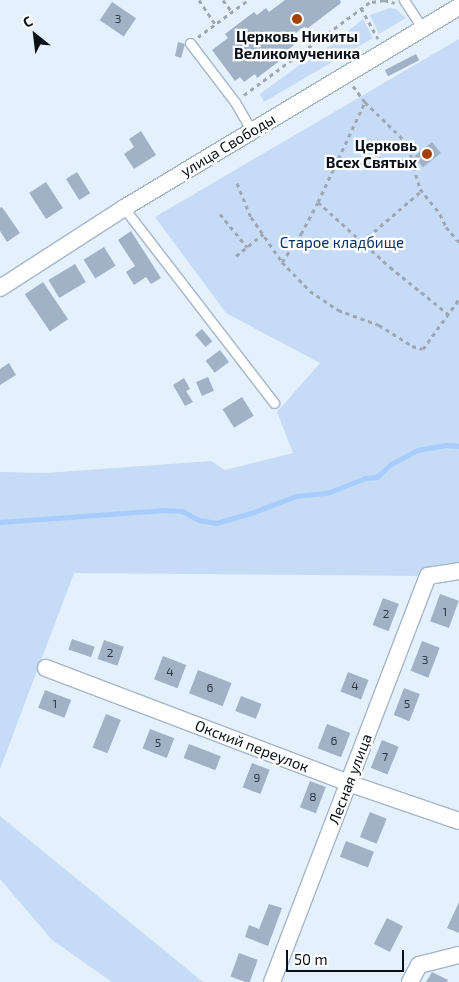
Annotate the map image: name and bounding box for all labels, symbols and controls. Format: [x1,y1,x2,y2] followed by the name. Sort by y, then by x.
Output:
[10,10,60,60] north arrow
[20,12,35,31] text: С
[115,12,121,26] house number: 3
[291,13,303,25] marker: Церковь Никиты Великомученика
[234,27,360,62] place label: Церковь Никиты Великомученика
[177,110,279,180] street label: улица Свободы
[326,136,417,171] place label: Церковь Всех Святых
[421,148,433,160] marker: Церковь Всех Святых
[280,234,404,252] park label: Старое кладбище
[443,605,447,619] house number: 1
[383,607,389,621] house number: 2
[107,646,113,660] house number: 2
[422,653,428,667] house number: 3
[166,665,174,679] house number: 4
[351,679,359,693] house number: 4
[207,681,213,695] house number: 6
[53,697,57,711] house number: 1
[404,697,410,711] house number: 5
[193,716,311,776] street label: Окский переулок
[324,731,376,827] street label: Лесная улица
[331,734,337,748] house number: 6
[155,736,161,750] house number: 5
[382,750,388,764] house number: 7
[254,771,260,785] house number: 9
[309,790,317,804] house number: 8
[289,940,406,972] scale bar
[294,950,328,968] text: 50 m

